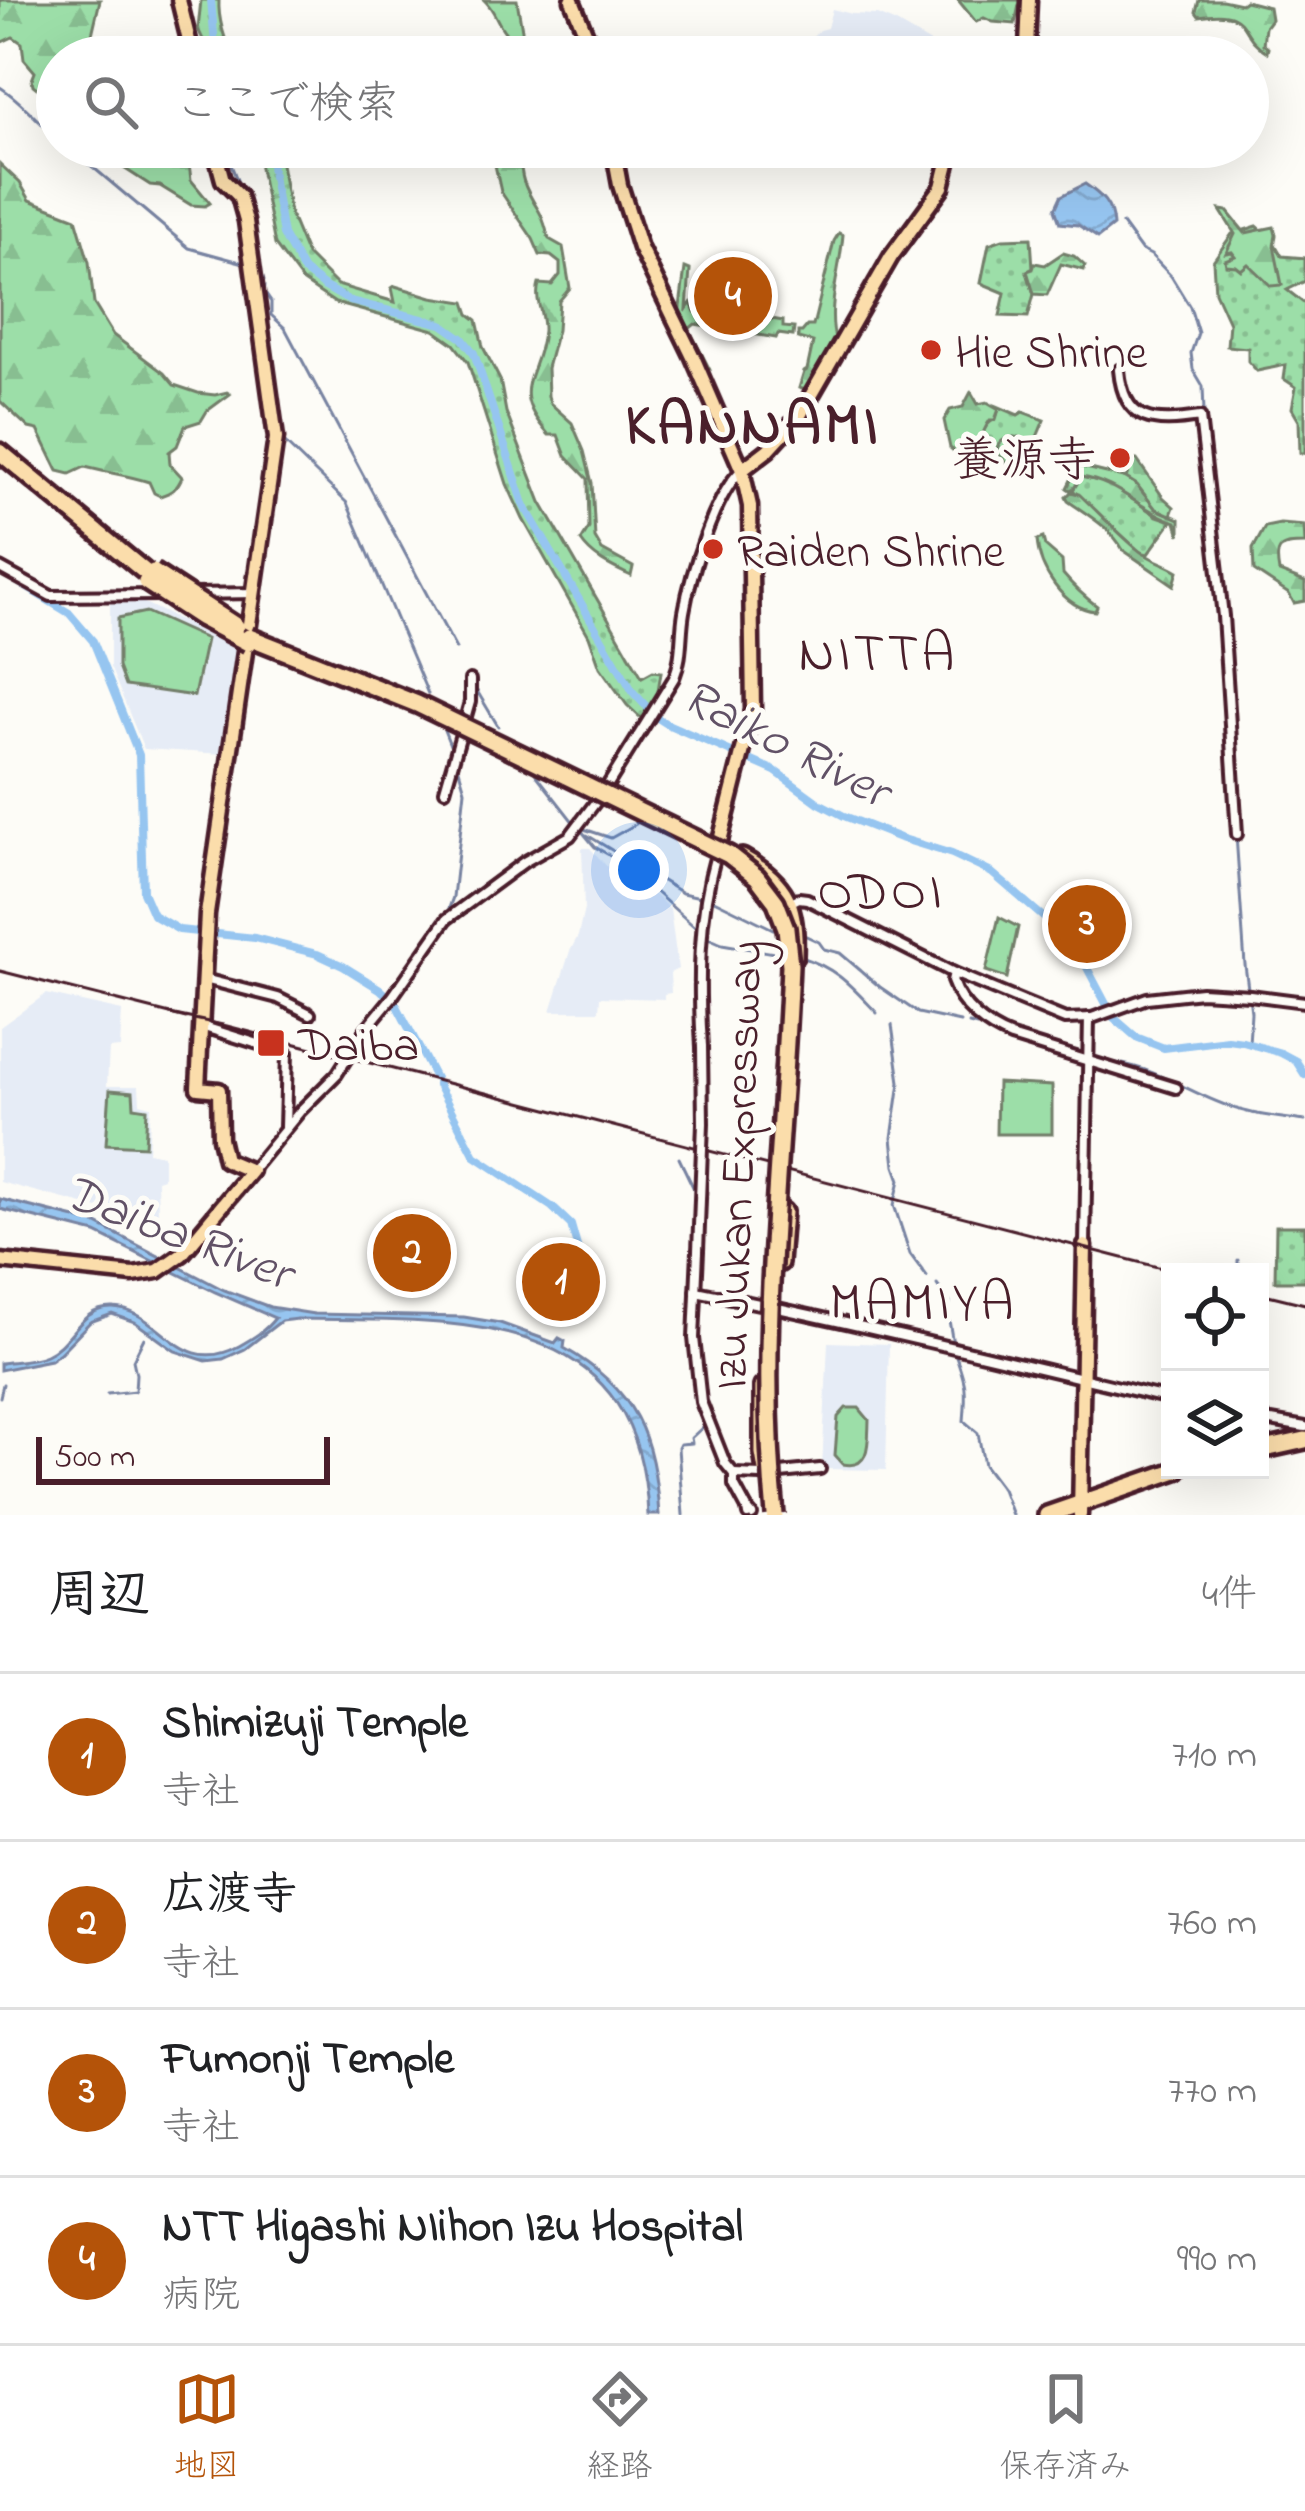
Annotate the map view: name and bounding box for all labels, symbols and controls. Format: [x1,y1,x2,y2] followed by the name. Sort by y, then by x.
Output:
[36,36,1269,168] search box
[78,69,144,135] icon: search
[174,73,399,139] text: ここで検索
[694,251,772,341] pin: 4
[955,320,1148,390] place label: Hie Shrine
[918,337,944,363] marker: Hie Shrine
[625,385,881,472] district label: KANNAMI
[952,428,1096,498] place label: 養源寺
[1107,445,1133,471] marker: 養源寺
[737,519,1005,589] place label: Raiden Shrine
[700,536,726,562] marker: Raiden Shrine
[798,618,958,696] district label: NITTA
[668,662,907,833] water label: Raiko River
[609,840,669,900] your location
[817,856,945,934] district label: ODOI
[1048,879,1126,969] pin: 3
[698,939,784,1391] street label: Izu Jukan Expressway
[297,1013,419,1083] place label: Daiba
[255,1027,287,1059] marker: Daiba
[52,1157,308,1315] water label: Daiba River
[373,1208,451,1298] pin: 2
[522,1237,600,1327] pin: 1
[1161,1263,1269,1479] map controls
[1161,1263,1269,1371] button: locate
[829,1267,1017,1345] district label: MAMIYA
[1161,1371,1269,1479] button: layers
[36,1431,330,1484] scale bar
[54,1434,135,1482] text: 500 m
[48,1560,150,1635] text: 周辺
[1202,1568,1257,1625] text: 4件
[162,1692,468,1758] text: Shimizuji Temple
[81,1728,93,1785] text: 1
[1172,1728,1257,1785] text: 710 m
[162,1765,240,1822] text: 寺社
[162,1864,297,1930] text: 広渡寺
[77,1896,97,1953] text: 2
[1167,1896,1257,1953] text: 760 m
[162,1937,240,1994] text: 寺社
[162,2028,454,2094] text: Fumonji Temple
[79,2064,95,2121] text: 3
[1168,2064,1257,2121] text: 770 m
[162,2101,240,2158] text: 寺社
[162,2196,743,2262] text: NTT Higashi NIihon Izu Hospital
[79,2232,95,2289] text: 4
[1177,2232,1257,2289] text: 990 m
[162,2269,240,2326] text: 病院
[174,2366,240,2492] tab: 地図
[587,2366,653,2492] tab: 経路
[1000,2366,1132,2492] tab: 保存済み

